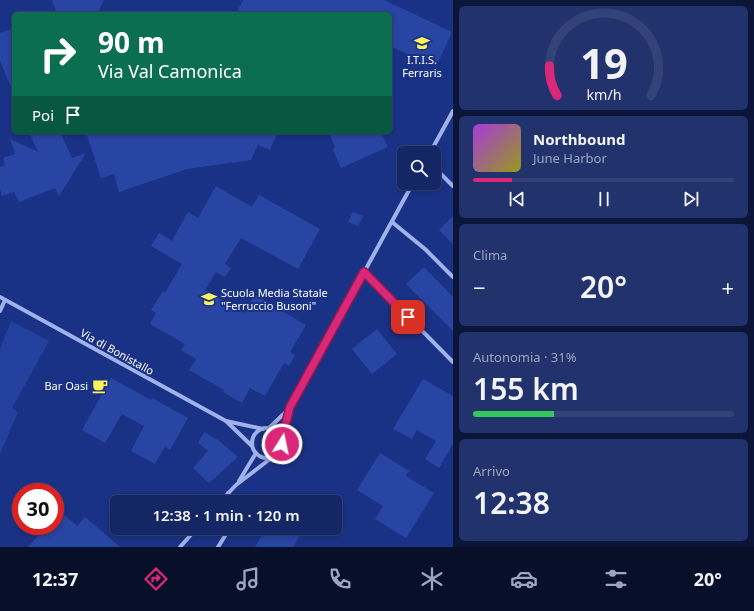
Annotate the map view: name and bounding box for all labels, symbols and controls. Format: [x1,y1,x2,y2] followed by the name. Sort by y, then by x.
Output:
[98,23,165,61] text: 90 m
[32,28,84,80] icon: right
[413,34,431,52] school or university icon: I.T.I.S. Ferraris
[580,35,627,91] text: 19
[402,52,442,80] place label: I.T.I.S. Ferraris
[98,59,242,83] text: Via Val Camonica
[586,85,621,104] text: km/h
[62,104,84,126] icon: arrive
[32,105,54,125] text: Poi
[533,129,625,149] text: Northbound
[397,146,441,190] map controls
[397,146,441,190] button: search
[533,149,607,167] text: June Harbor
[506,188,528,210] icon: previous
[593,188,615,210] icon: pause
[680,188,702,210] icon: next
[473,246,507,264] text: Clima
[580,266,627,307] text: 20°
[473,272,486,302] text: −
[721,272,734,302] text: +
[221,285,328,313] place label: Scuola Media Statale "Ferruccio Busoni"
[200,290,218,308] school or university icon: Scuola Media Statale "Ferruccio Busoni"
[391,300,425,334] pin
[397,306,419,328] icon: arrive
[78,325,157,378] street label: Via di Bonistallo
[473,348,577,366] text: Autonomia · 31%
[473,368,579,409] text: 155 km
[91,377,109,395] cafe icon: Bar Oasi
[44,378,88,393] place label: Bar Oasi
[261,423,303,465] position arrow
[473,462,510,480] text: Arrivo
[473,482,550,523] text: 12:38
[12,483,64,535] speed limit sign: 30
[152,505,300,525] text: 12:38 · 1 min · 120 m
[142,565,170,593] icon: directions
[234,565,262,593] icon: music
[326,565,354,593] icon: phone
[418,565,446,593] icon: climate
[510,565,538,593] icon: car
[602,565,630,593] icon: filters
[32,567,78,591] text: 12:37
[694,567,722,591] text: 20°

